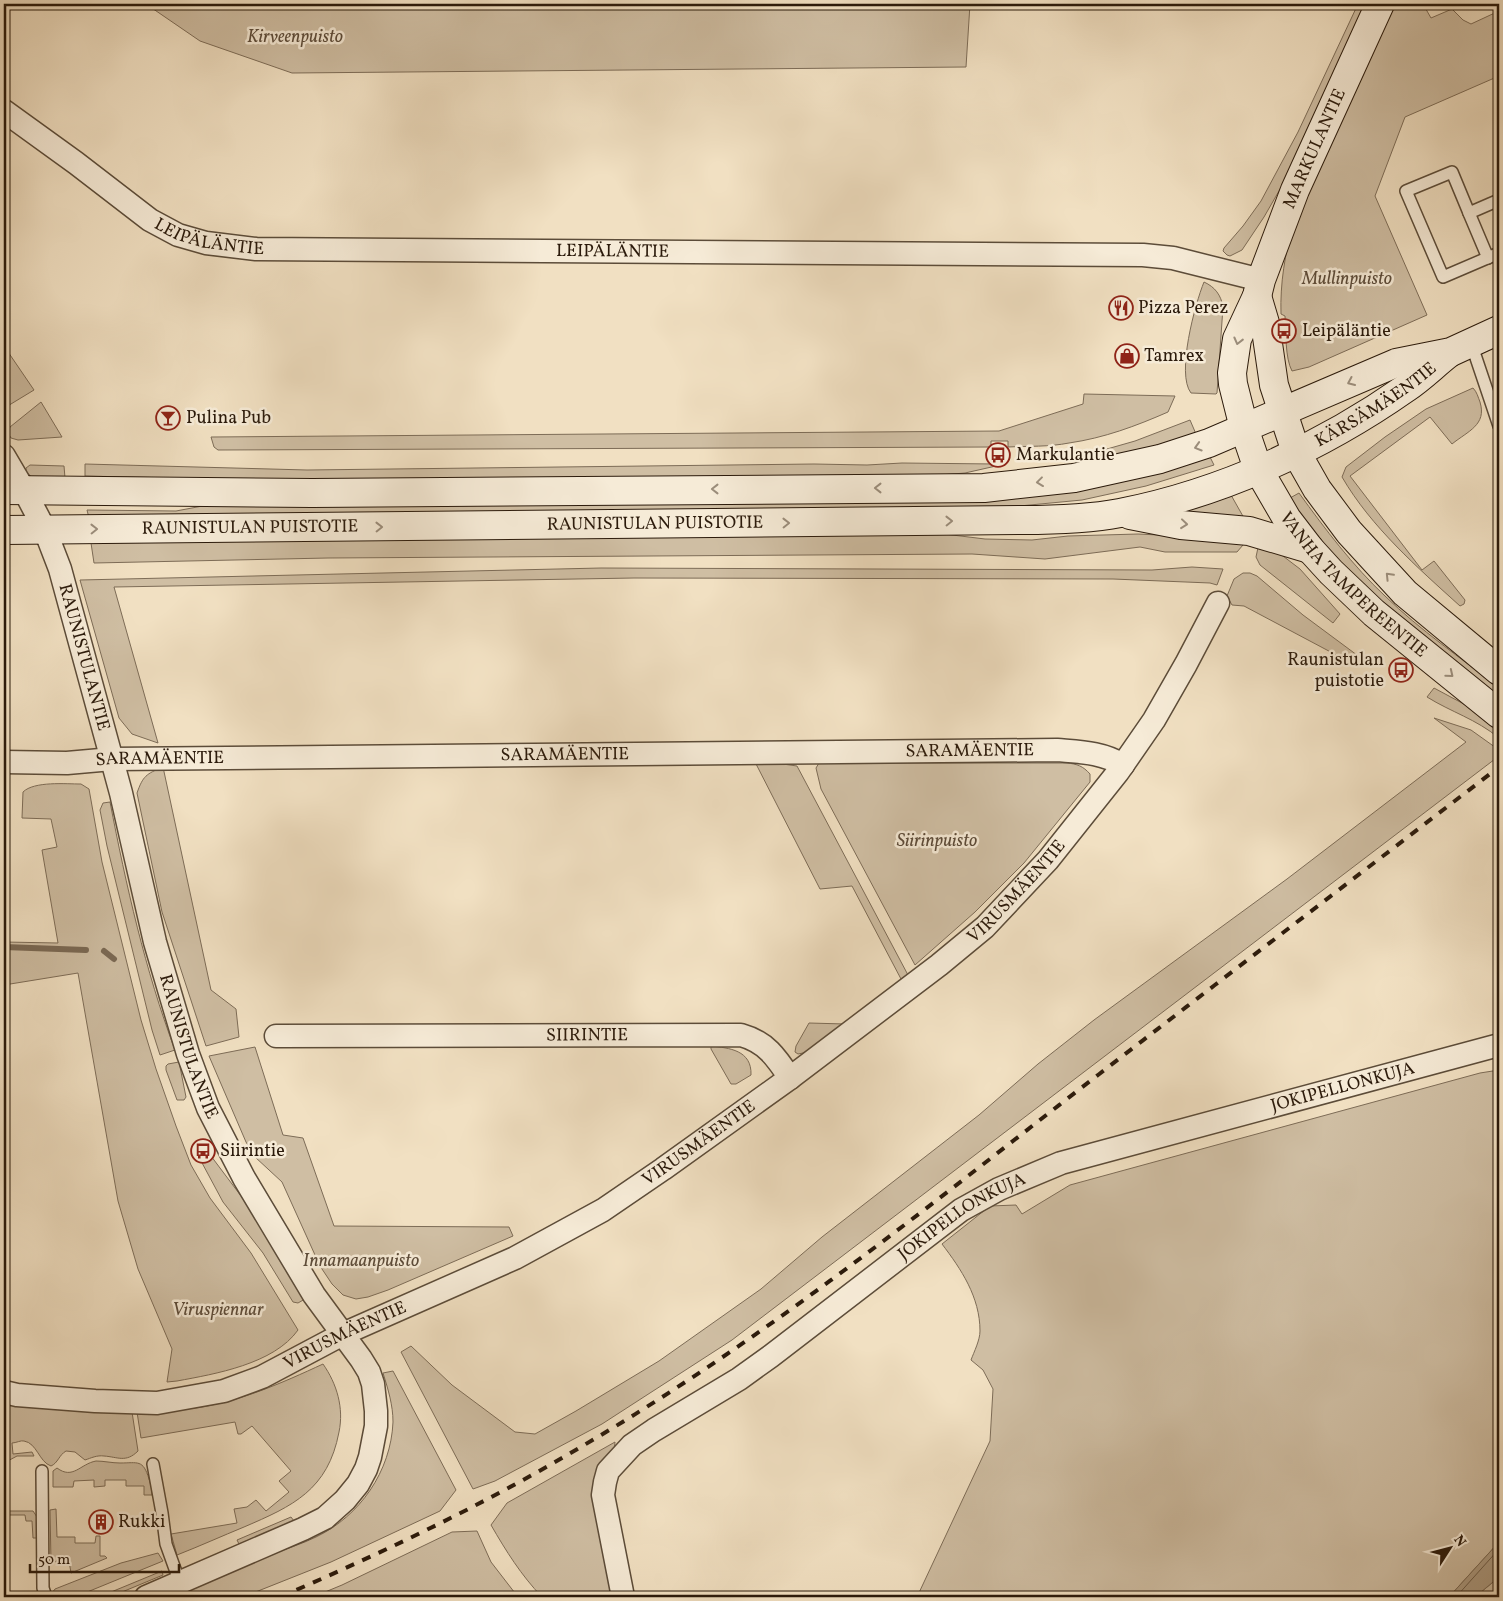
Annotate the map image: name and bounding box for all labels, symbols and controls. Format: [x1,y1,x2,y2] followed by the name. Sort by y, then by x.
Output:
[247,25,343,50] park label: Kirveenpuisto
[1277,85,1353,213] street label: MARKULANTIE
[150,212,264,262] street label: LEIPÄLÄNTIE
[556,239,669,264] street label: LEIPÄLÄNTIE
[1301,267,1392,292] park label: Mullinpuisto
[1108,295,1134,321] restaurant icon: Pizza Perez
[1138,296,1228,321] place label: Pizza Perez
[1271,318,1297,344] bus stop icon: Leipäläntie
[1302,319,1391,344] place label: Leipäläntie
[1233,337,1244,345] one-way arrow
[1114,343,1140,369] shop icon: Tamrex
[1144,344,1204,369] place label: Tamrex
[1310,356,1442,454] street label: KÄRSÄMÄENTIE
[1347,376,1356,387] one-way arrow
[155,405,181,431] bar icon: Pulina Pub
[186,406,271,431] place label: Pulina Pub
[1195,441,1203,451] one-way arrow
[985,442,1011,468] bus stop icon: Markulantie
[1016,443,1115,468] place label: Markulantie
[1036,476,1044,487] one-way arrow
[874,483,882,493] one-way arrow
[711,484,719,495] one-way arrow
[1273,507,1433,664] street label: VANHA TAMPEREENTIE
[547,510,764,537] street label: RAUNISTULAN PUISTOTIE
[142,514,359,541] street label: RAUNISTULAN PUISTOTIE
[945,516,953,526] one-way arrow
[782,518,790,528] one-way arrow
[1180,519,1188,530] one-way arrow
[375,522,383,532] one-way arrow
[90,524,98,534] one-way arrow
[1386,573,1395,582] one-way arrow
[52,581,116,734] street label: RAUNISTULANTIE
[1287,648,1384,694] place label: Raunistulan puistotie
[1388,657,1414,683] bus stop icon: Raunistulan puistotie
[1444,669,1453,677] one-way arrow
[905,738,1034,764] street label: SARAMÄENTIE
[500,742,629,768] street label: SARAMÄENTIE
[95,745,224,773] street label: SARAMÄENTIE
[897,829,977,854] park label: Siirinpuisto
[962,835,1072,949] street label: VIRUSMÄENTIE
[153,971,224,1124] street label: RAUNISTULANTIE
[546,1023,628,1048] street label: SIIRINTIE
[1268,1056,1418,1118] street label: JOKIPELLONKUJA
[637,1094,761,1192] street label: VIRUSMÄENTIE
[190,1138,216,1164] bus stop icon: Siirintie
[220,1139,285,1164] place label: Siirintie
[893,1167,1030,1267] street label: JOKIPELLONKUJA
[303,1249,419,1274] park label: Innamaanpuisto
[279,1295,411,1376] street label: VIRUSMÄENTIE
[172,1298,264,1323] park label: Viruspiennar
[88,1509,114,1535] building icon: Rukki
[118,1510,166,1535] place label: Rukki
[1426,1524,1476,1574] north arrow
[1449,1532,1470,1551] text: N
[30,1541,179,1573] scale bar
[38,1550,70,1571] text: 50 m

